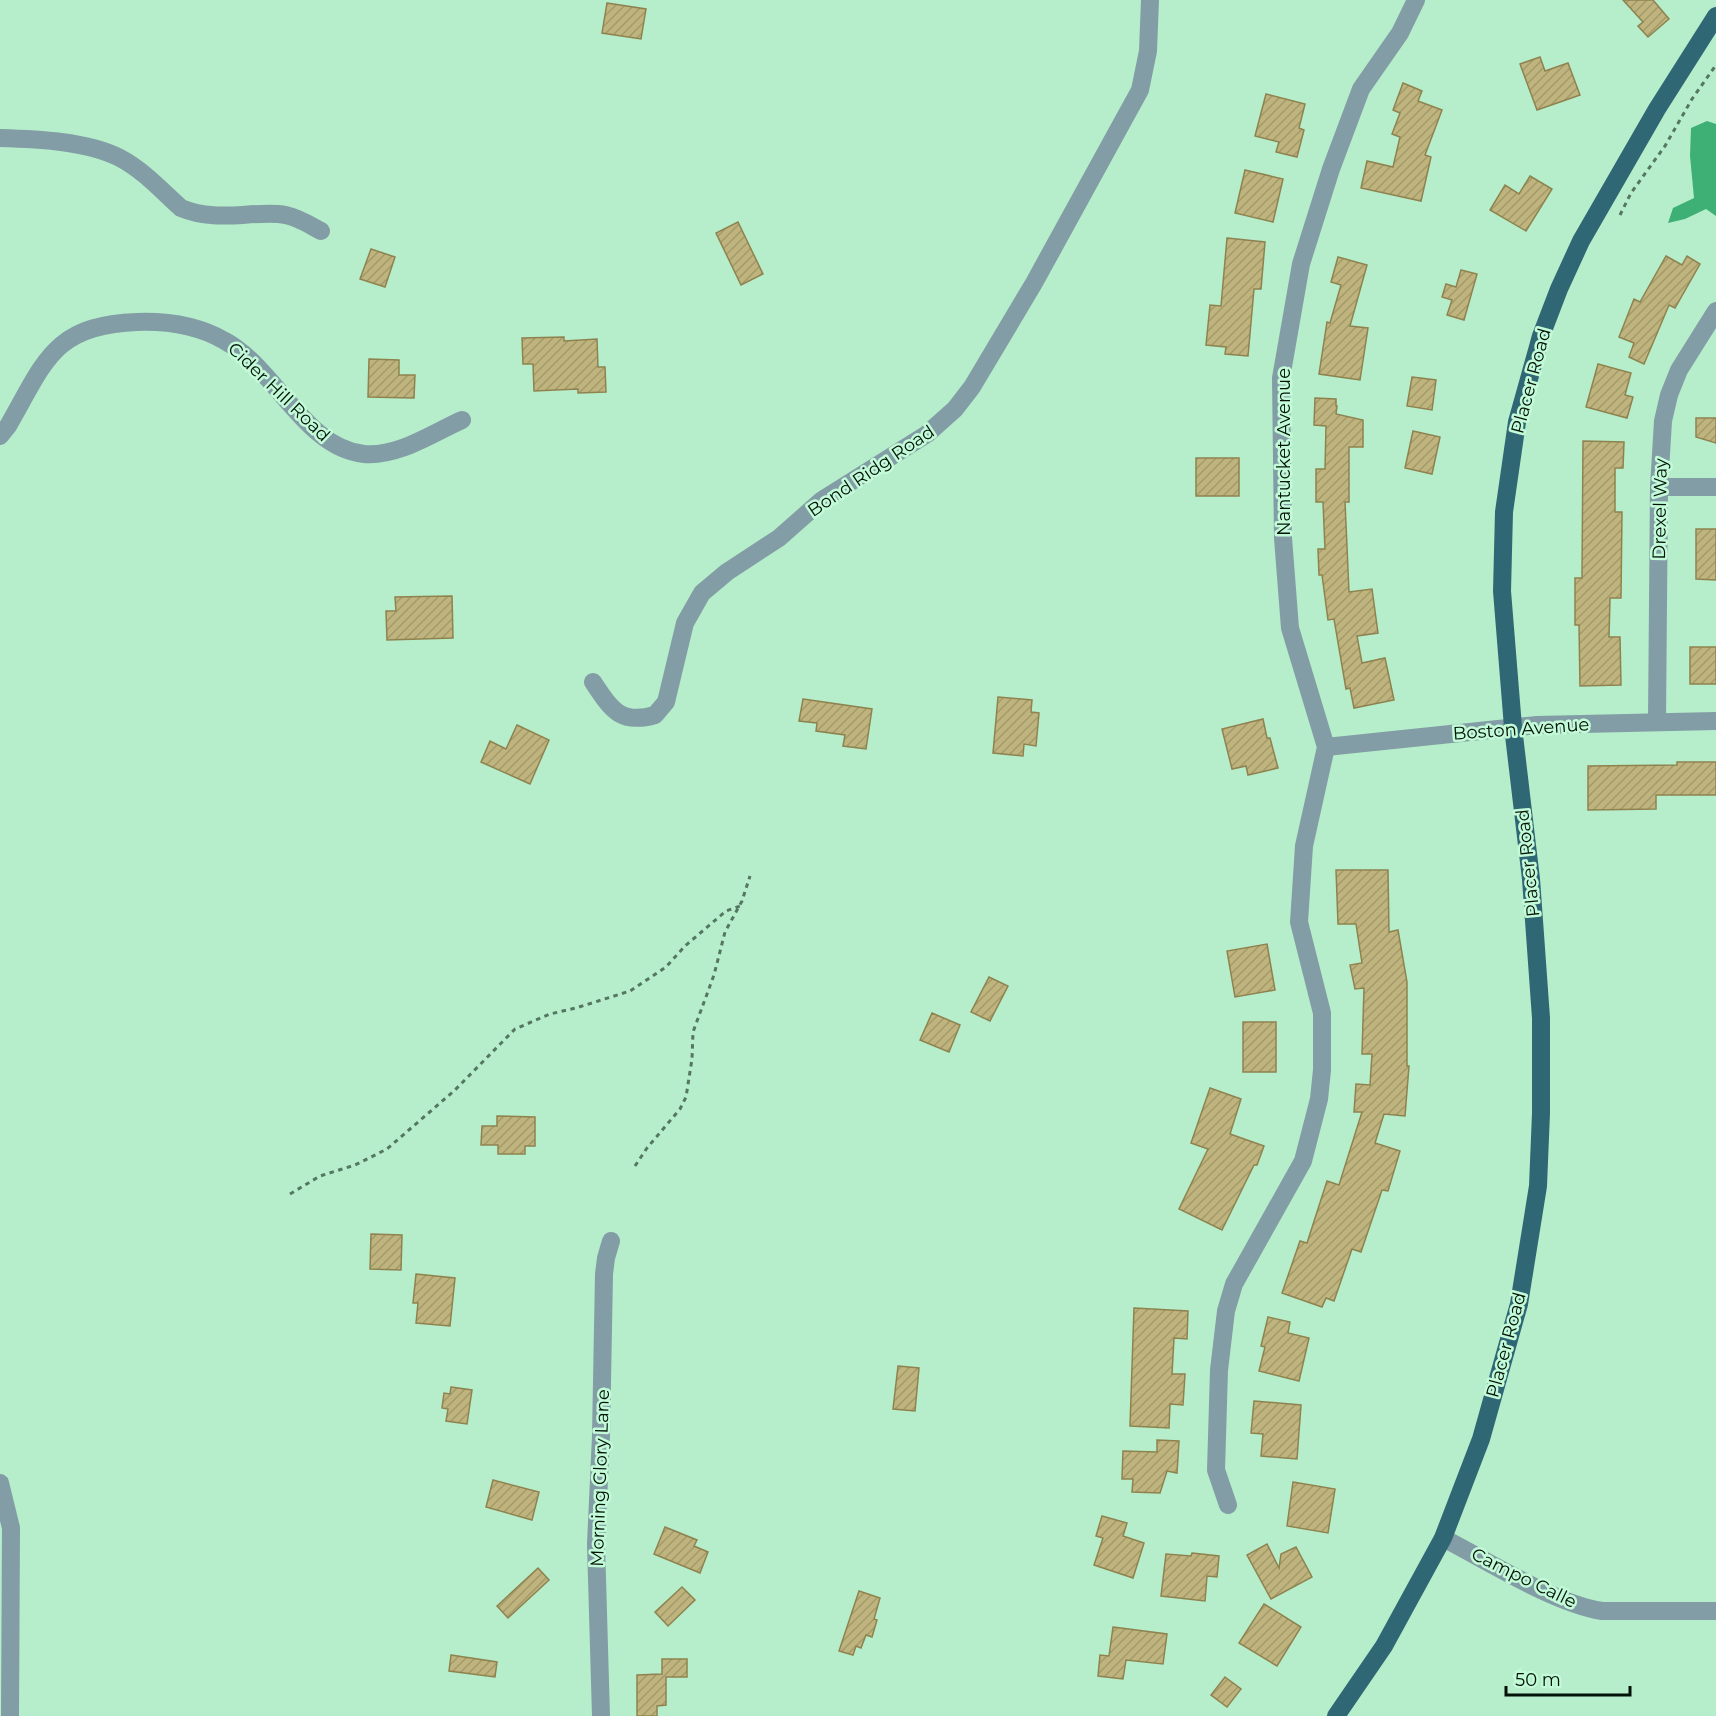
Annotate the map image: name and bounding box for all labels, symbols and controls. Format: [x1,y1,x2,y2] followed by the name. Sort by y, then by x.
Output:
[1506,326,1556,436] street label: Placer Road
[223,338,335,446] street label: Cider Hill Road
[1273,368,1295,536] street label: Nantucket Avenue
[803,420,939,522] street label: Bond Ridg Road
[1648,458,1672,560] street label: Drexel Way
[1452,713,1590,745] street label: Boston Avenue
[1511,808,1545,918] street label: Placer Road
[1481,1290,1531,1400] street label: Placer Road
[586,1389,614,1567] street label: Morning Glory Lane
[1468,1543,1580,1613] street label: Campo Calle
[1506,1659,1630,1697] scale bar
[1515,1669,1561,1691] text: 50 m

